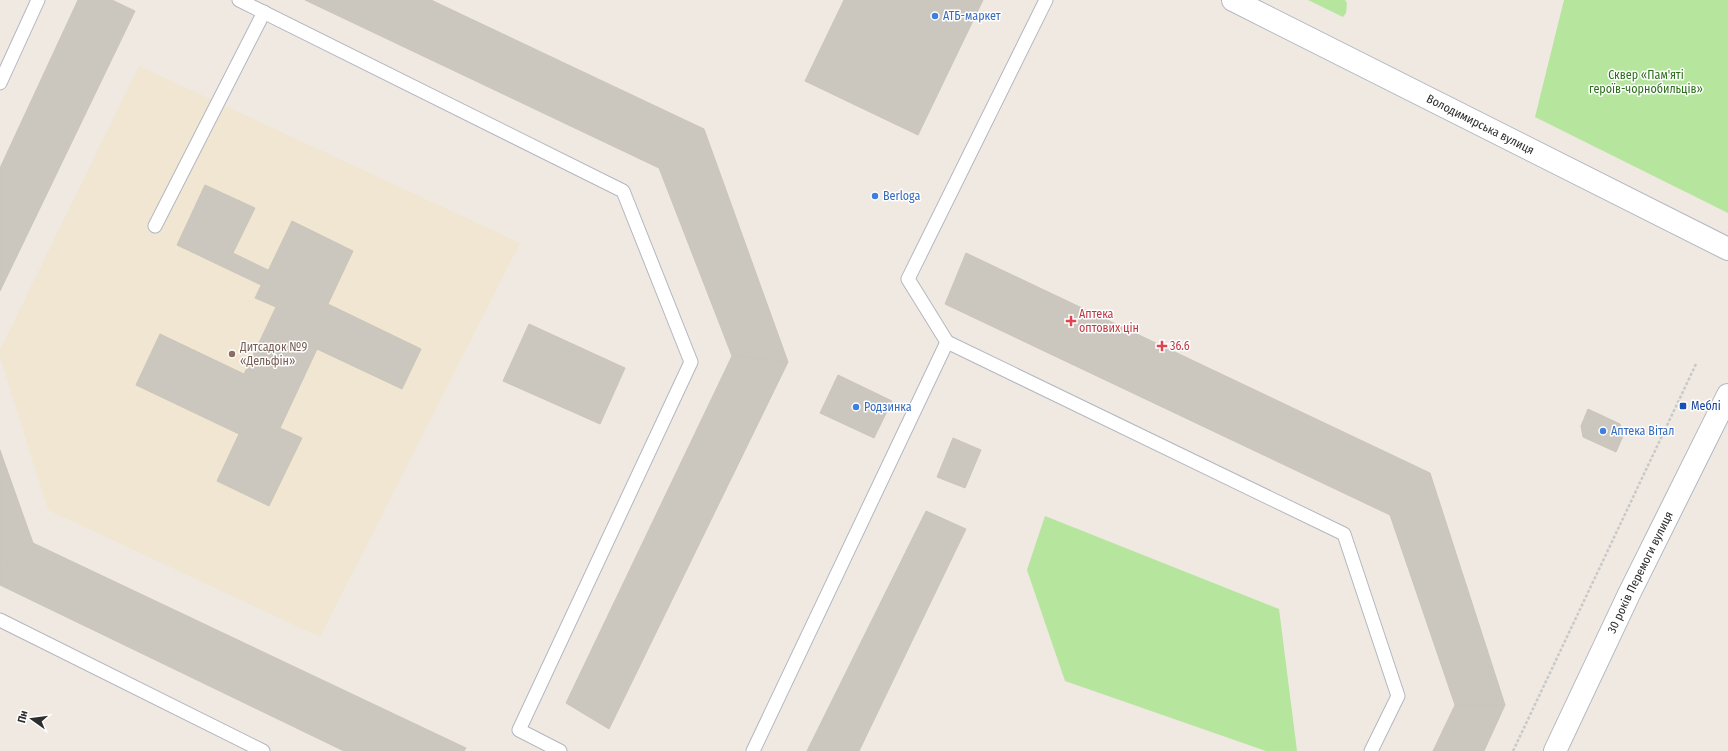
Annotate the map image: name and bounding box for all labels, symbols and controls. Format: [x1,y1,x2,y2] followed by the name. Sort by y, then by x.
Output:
[943,9,1001,23] place label: АТБ-маркет
[930,11,940,21] marker: АТБ-маркет
[1589,68,1703,96] park label: Сквер «Пам'яті героїв-чорнобильців»
[1424,92,1537,157] street label: Володимирська вулиця
[883,189,921,203] place label: Berloga
[870,191,880,201] marker: Berloga
[1079,307,1139,335] place label: Аптека оптових цін
[1066,316,1076,326] marker: Аптека оптових цін
[1170,339,1190,353] place label: 36.6
[239,340,307,368] place label: Дитсадок №9 «Дельфiн»
[1157,341,1167,351] marker: 36.6
[227,349,237,359] marker: Дитсадок №9 «Дельфiн»
[1691,399,1721,413] place label: Меблі
[864,400,912,414] place label: Родзинка
[1678,401,1688,411] marker: Меблі
[851,402,861,412] marker: Родзинка
[1611,424,1674,438] place label: Аптека Вітал
[1598,426,1608,436] marker: Аптека Вітал
[1605,509,1676,635] street label: 30 років Перемоги вулиця
[12,699,52,739] north arrow
[15,709,31,724] text: Пн

